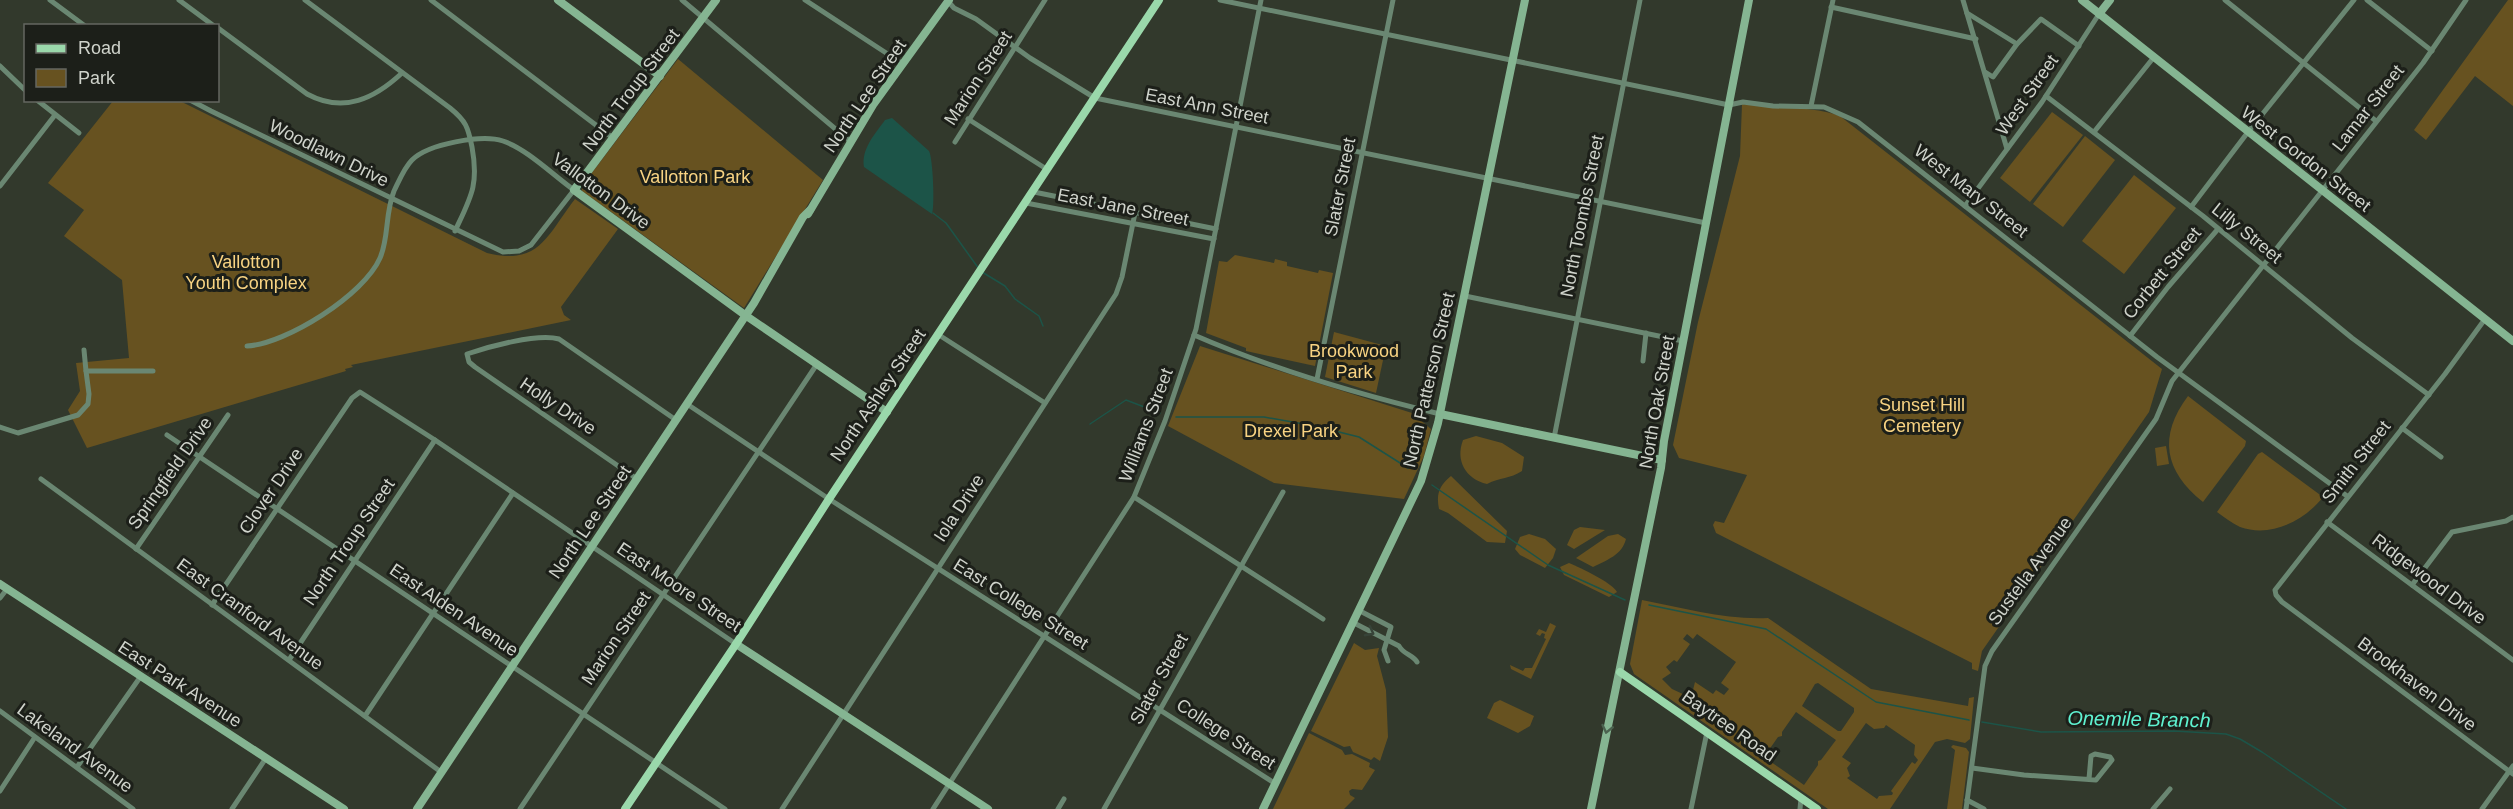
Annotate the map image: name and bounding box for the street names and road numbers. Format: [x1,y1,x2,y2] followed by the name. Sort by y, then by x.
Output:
[578,25,684,155] street label: North Troup Street
[940,27,1016,129] street label: Marion Street
[820,36,910,156] street label: North Lee Street
[1992,51,2062,139] street label: West Street
[2328,61,2408,155] street label: Lamar Street
[1144,84,1270,128] street label: East Ann Street
[2237,102,2375,216] street label: West Gordon Street
[266,115,392,191] street label: Woodlawn Drive
[1556,133,1608,299] street label: North Toombs Street
[1321,136,1359,238] street label: Slater Street
[1910,140,2032,242] street label: West Mary Street
[548,149,654,233] street label: Vallotton Drive
[1056,184,1190,230] street label: East Jane Street
[2208,199,2286,267] street label: Lilly Street
[2119,223,2205,323] street label: Corbett Street
[1399,290,1459,470] street label: North Patterson Street
[826,325,930,465] street label: North Ashley Street
[1635,334,1679,470] street label: North Oak Street
[1115,365,1177,485] street label: Williams Street
[516,373,600,439] street label: Holly Drive
[124,413,216,533] street label: Springfield Drive
[2318,417,2394,507] street label: Smith Street
[235,444,307,538] street label: Clover Drive
[545,462,635,582] street label: North Lee Street
[930,471,988,545] street label: Iola Drive
[299,475,399,609] street label: North Troup Street
[1984,513,2076,629] street label: Sustella Avenue
[2368,530,2490,628] street label: Ridgewood Drive
[613,538,745,636] street label: East Moore Street
[173,554,327,674] street label: East Cranford Avenue
[950,554,1092,654] street label: East College Street
[386,560,522,660] street label: East Alden Avenue
[578,588,654,688] street label: Marion Street
[1126,630,1192,728] street label: Slater Street
[2354,633,2480,735] street label: Brookhaven Drive
[115,637,245,731] street label: East Park Avenue
[1678,686,1780,766] street label: Baytree Road
[1173,695,1279,773] street label: College Street
[13,699,137,797] street label: Lakeland Avenue

